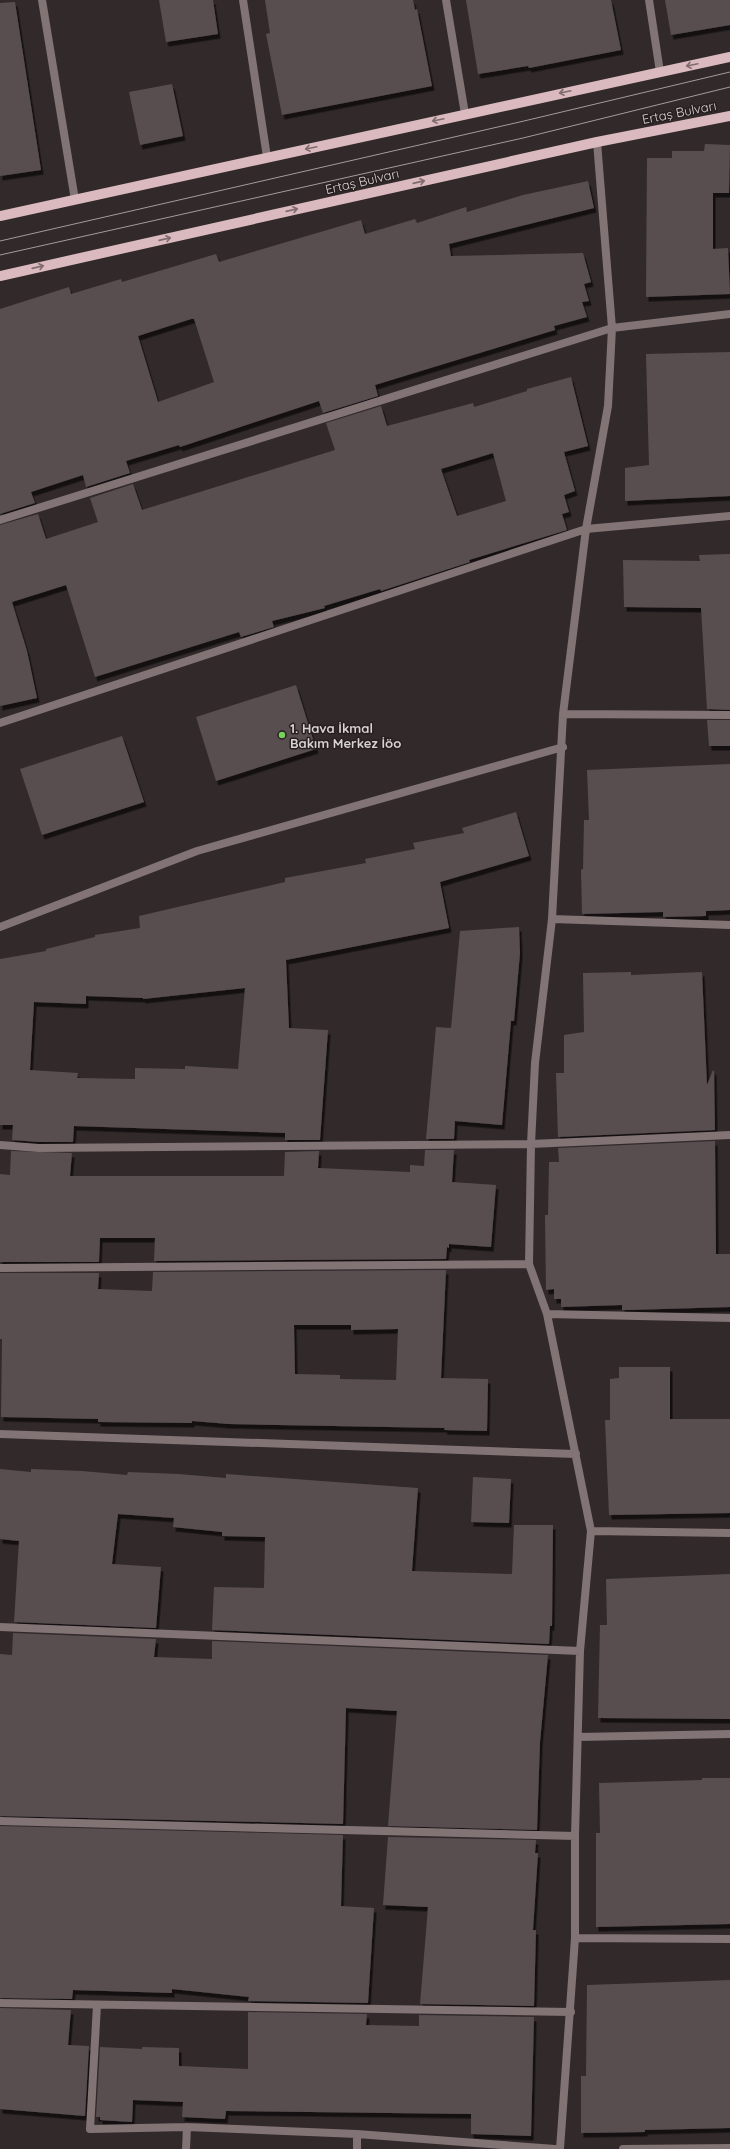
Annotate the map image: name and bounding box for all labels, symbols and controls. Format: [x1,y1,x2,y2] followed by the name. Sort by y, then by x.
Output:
[686,62,699,70] one-way arrow
[559,89,572,97] one-way arrow
[640,97,718,127] street label: Ertaş Bulvarı
[432,117,445,125] one-way arrow
[305,144,318,152] one-way arrow
[323,165,401,197] street label: Ertaş Bulvarı
[412,177,425,185] one-way arrow
[285,206,298,214] one-way arrow
[158,234,171,242] one-way arrow
[31,263,44,271] one-way arrow
[290,720,401,751] place label: 1. Hava İkmal Bakım Merkez İöo
[277,730,287,740] marker: 1. Hava İkmal Bakım Merkez İöo

